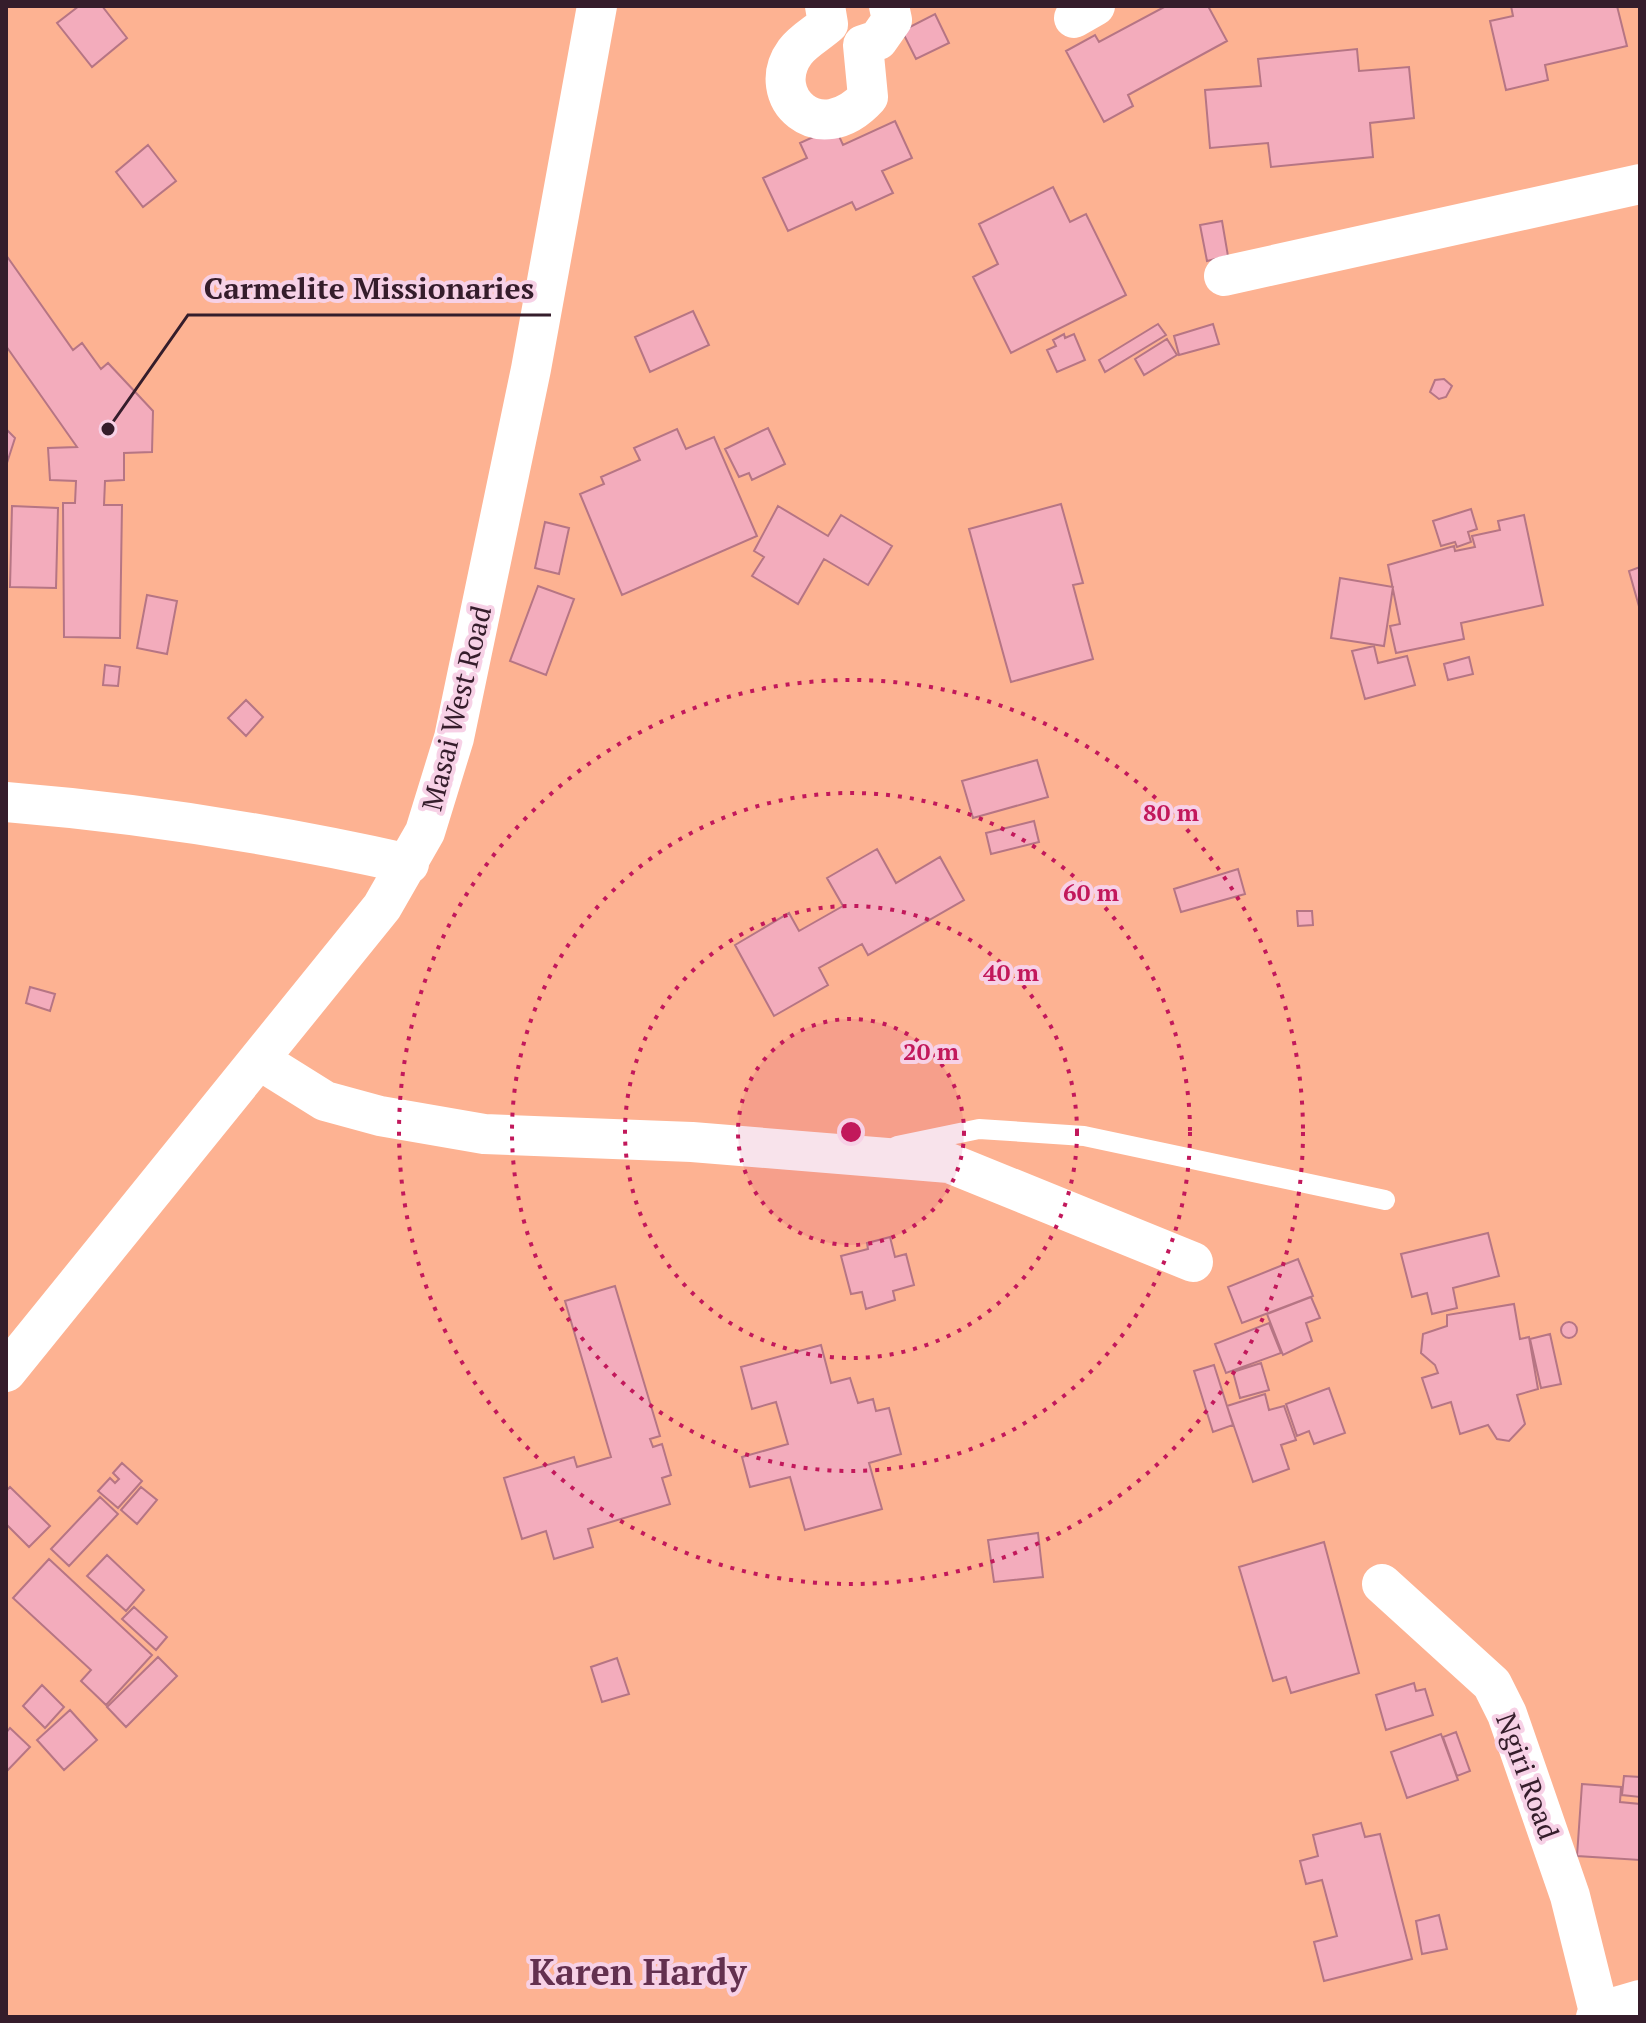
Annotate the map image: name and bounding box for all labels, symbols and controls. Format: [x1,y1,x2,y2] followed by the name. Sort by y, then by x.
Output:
[188,261,551,315] callout: Carmelite Missionaries
[204,268,534,308] text: Carmelite Missionaries
[413,602,499,814] street label: Masai West Road
[1143,796,1199,828] text: 80 m
[1063,876,1119,908] text: 60 m
[983,956,1039,988] text: 40 m
[903,1035,959,1067] text: 20 m
[837,1118,865,1146] centre of rings
[1488,1708,1568,1844] street label: Ngiri Road
[529,1948,748,1995] district label: Karen Hardy

